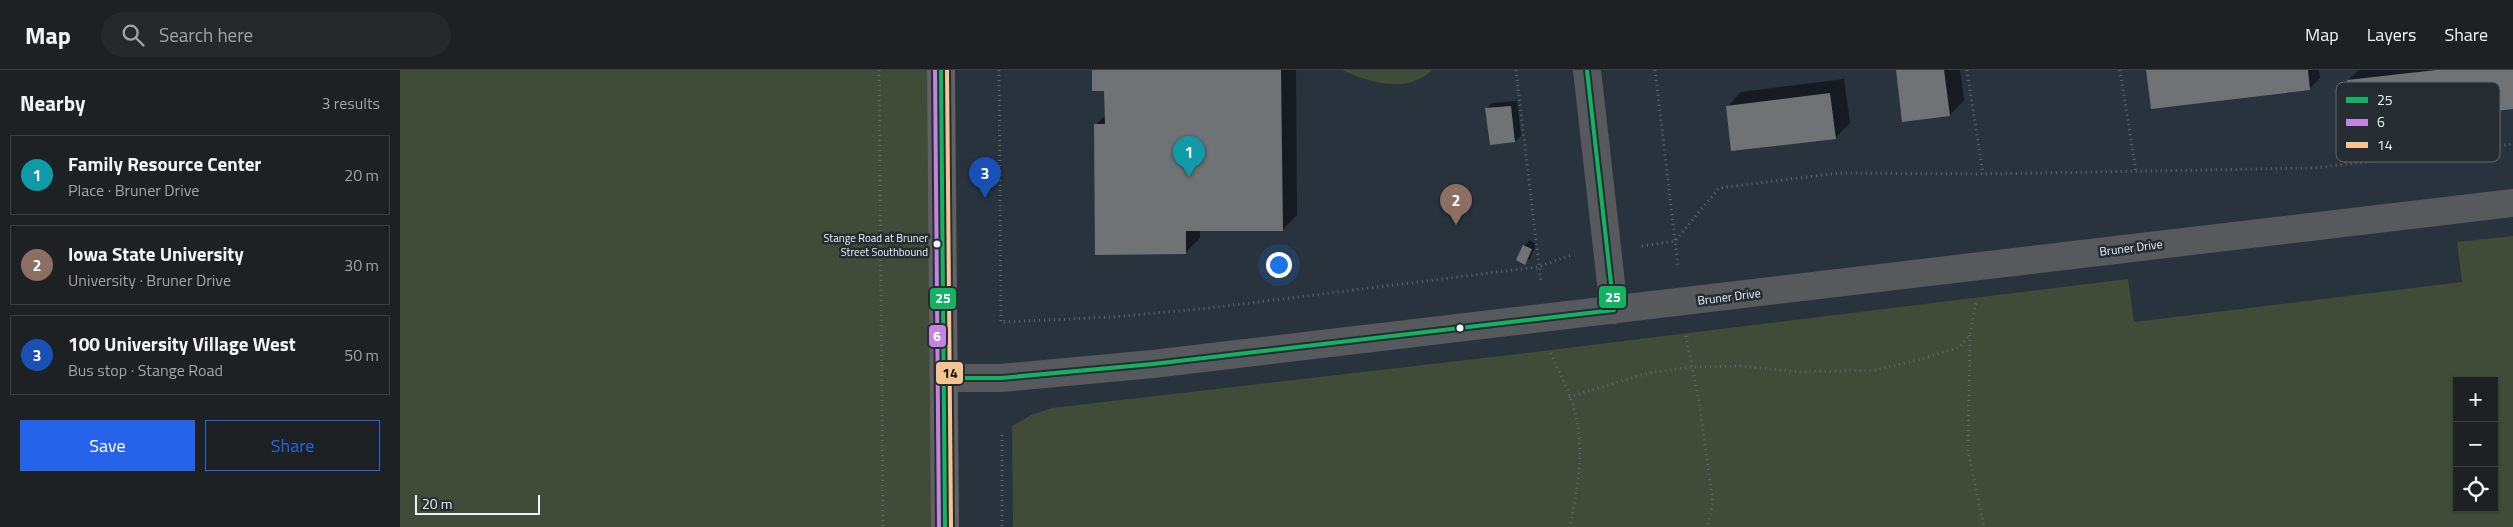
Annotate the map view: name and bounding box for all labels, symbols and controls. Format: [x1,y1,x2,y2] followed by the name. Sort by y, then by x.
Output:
[101,12,451,57] search box
[25,17,71,53] text: Map
[159,20,253,49] text: Search here
[119,21,147,49] icon: search
[2305,21,2339,48] text: Map
[2367,21,2416,48] text: Layers
[2444,21,2488,48] text: Share
[2336,82,2500,162] legend
[20,87,85,119] text: Nearby
[2377,89,2393,110] text: 25
[321,91,380,115] text: 3 results
[2377,111,2385,132] text: 6
[2377,134,2393,155] text: 14
[1173,136,1205,177] pin: 1
[68,149,261,178] text: Family Resource Center
[969,157,1001,198] pin: 3
[33,163,41,187] text: 1
[344,163,379,187] text: 20 m
[68,178,199,202] text: Place · Bruner Drive
[1440,184,1472,225] pin: 2
[824,230,928,260] place label: Stange Road at Bruner Street Southbound
[2098,234,2164,261] street label: Bruner Drive
[68,239,244,268] text: Iowa State University
[932,239,942,249] marker: Stange Road at Bruner Street Southbound
[1266,252,1292,278] your location
[33,253,41,277] text: 2
[344,253,379,277] text: 30 m
[68,268,231,292] text: University · Bruner Drive
[1696,283,1762,310] street label: Bruner Drive
[1598,285,1627,309] line badge: 25
[1605,286,1621,307] text: 25
[929,287,957,310] line badge: 25
[935,287,951,308] text: 25
[1455,323,1465,333] unlabelled marker
[928,324,947,348] line badge: 6
[933,325,941,346] text: 6
[68,329,296,358] text: 100 University Village West
[33,343,41,367] text: 3
[344,343,379,367] text: 50 m
[68,358,223,382] text: Bus stop · Stange Road
[935,361,964,385] line badge: 14
[942,362,958,383] text: 14
[2453,377,2498,512] map controls
[2453,377,2498,422] button: +
[20,420,195,471] button: Save
[205,420,380,471] button: Share
[2453,422,2498,467] button: −
[2453,467,2498,512] button: locate
[415,492,540,515] scale bar
[422,493,452,514] text: 20 m

